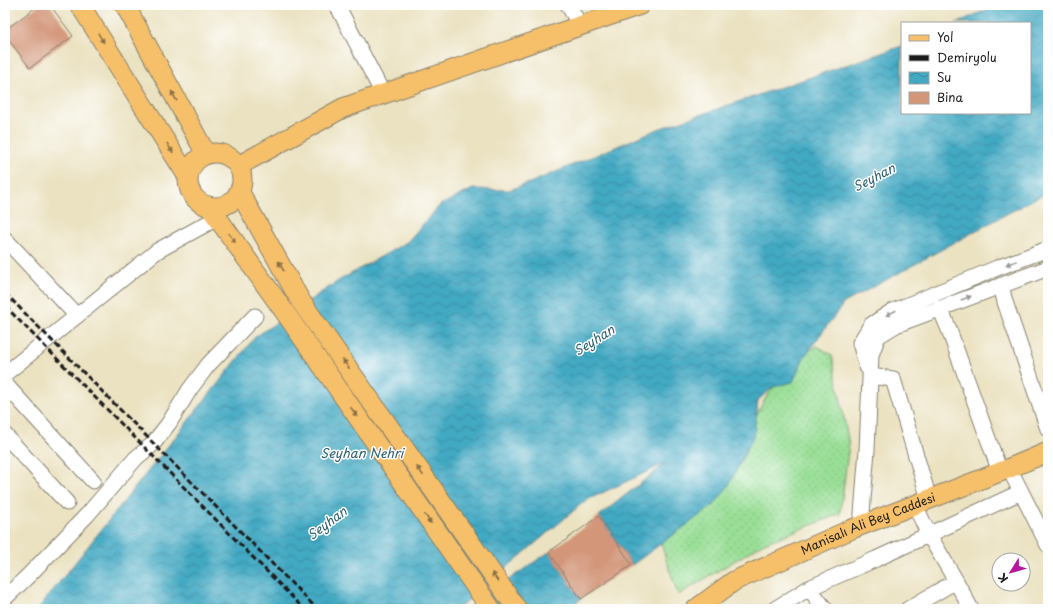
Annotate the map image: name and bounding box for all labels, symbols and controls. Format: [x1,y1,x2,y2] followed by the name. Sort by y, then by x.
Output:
[901,22,1031,114] legend
[937,28,953,46] text: Yol
[97,33,105,43] one-way arrow
[937,48,997,66] text: Demiryolu
[937,68,951,86] text: Su
[937,88,963,106] text: Bina
[171,90,178,101] one-way arrow
[166,143,174,153] one-way arrow
[849,157,899,195] water label: Seyhan
[228,233,236,243] one-way arrow
[278,260,285,272] one-way arrow
[1005,260,1017,266] one-way arrow
[960,295,972,301] one-way arrow
[886,310,897,316] one-way arrow
[570,319,619,360] water label: Seyhan
[341,359,350,370] one-way arrow
[350,407,358,418] one-way arrow
[321,443,406,462] water label: Seyhan Nehri
[416,465,424,476] one-way arrow
[797,488,938,559] street label: Manisalı Ali Bey Caddesi
[303,501,351,544] water label: Seyhan
[424,514,432,524] one-way arrow
[991,552,1031,592] north arrow
[993,570,1012,587] text: K
[491,572,499,582] one-way arrow

